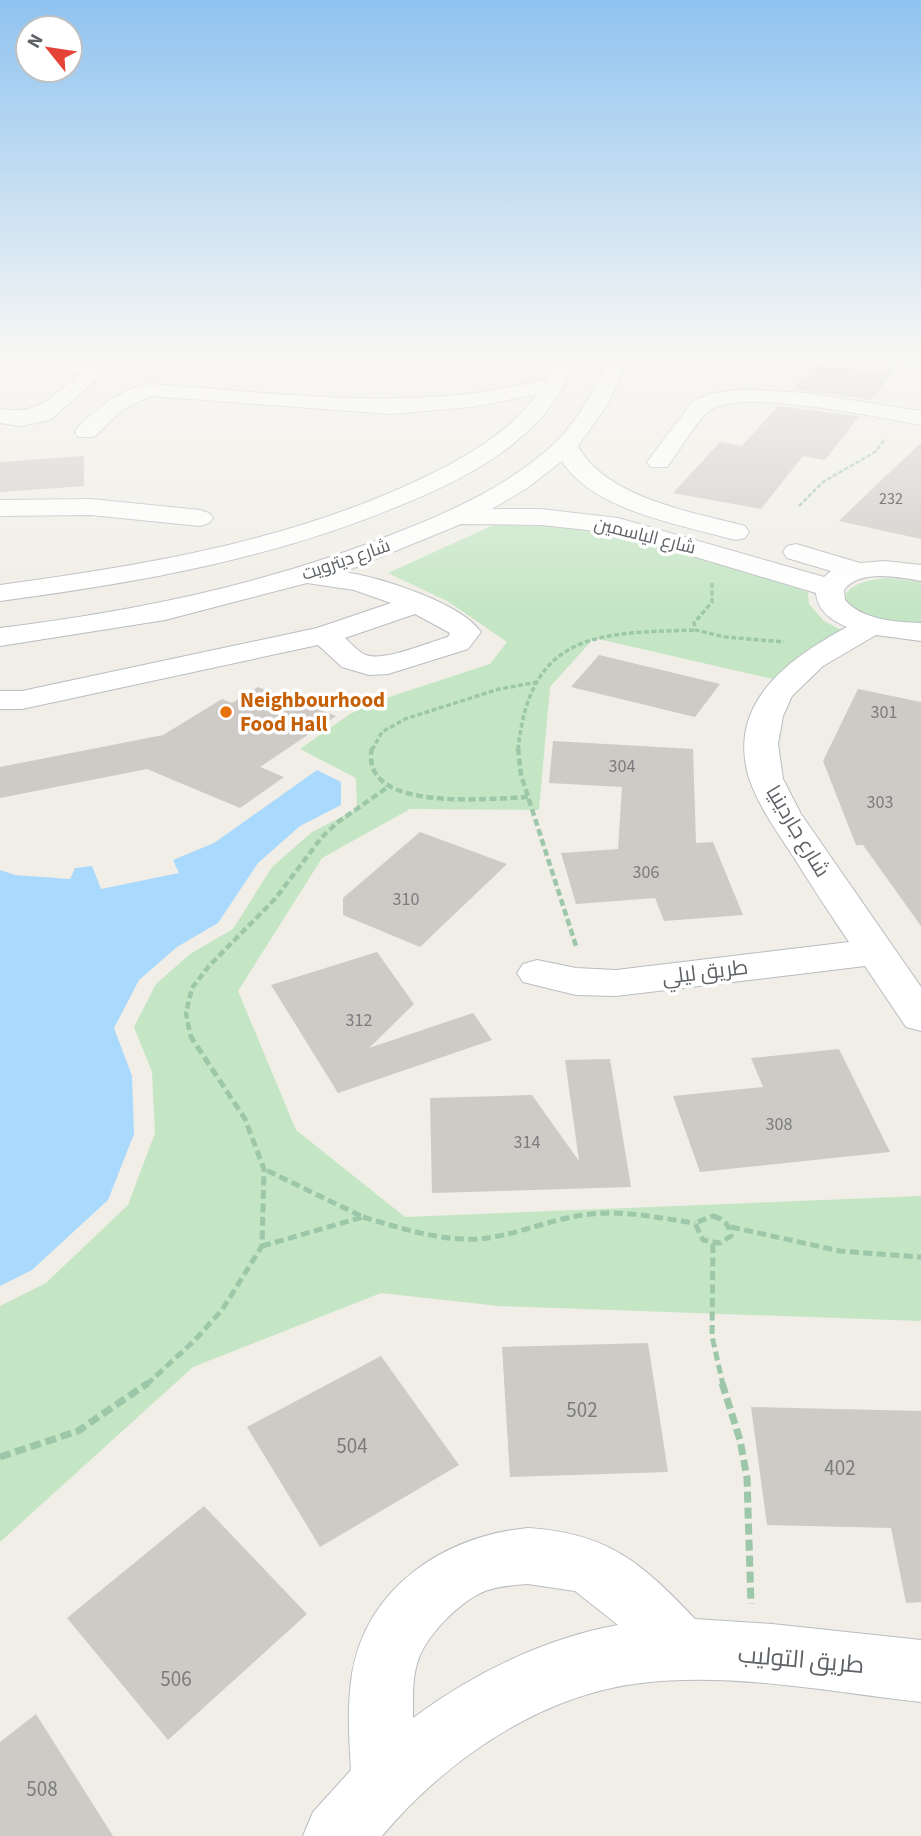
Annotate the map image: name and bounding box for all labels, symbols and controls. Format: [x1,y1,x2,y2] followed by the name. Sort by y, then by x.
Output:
[14,14,84,84] north arrow
[21,29,50,53] text: N
[879,488,903,510] house number: 232
[592,511,698,561] street label: شارع الياسمين
[298,533,394,587] street label: شارع ديترويت
[240,685,385,739] place label: Neighbourhood Food Hall
[871,700,897,725] house number: 301
[218,704,234,720] marker: Neighbourhood Food Hall
[609,754,635,779] house number: 304
[759,779,837,883] street label: شارع جاردينيا
[867,790,893,815] house number: 303
[633,860,659,885] house number: 306
[393,887,419,912] house number: 310
[660,952,750,993] street label: طريق ليلي
[346,1008,372,1033] house number: 312
[766,1112,792,1137] house number: 308
[514,1130,540,1155] house number: 314
[566,1395,598,1425] house number: 502
[336,1431,368,1461] house number: 504
[824,1453,856,1483] house number: 402
[736,1637,866,1683] street label: طريق التوليب
[160,1664,192,1694] house number: 506
[26,1774,58,1804] house number: 508

